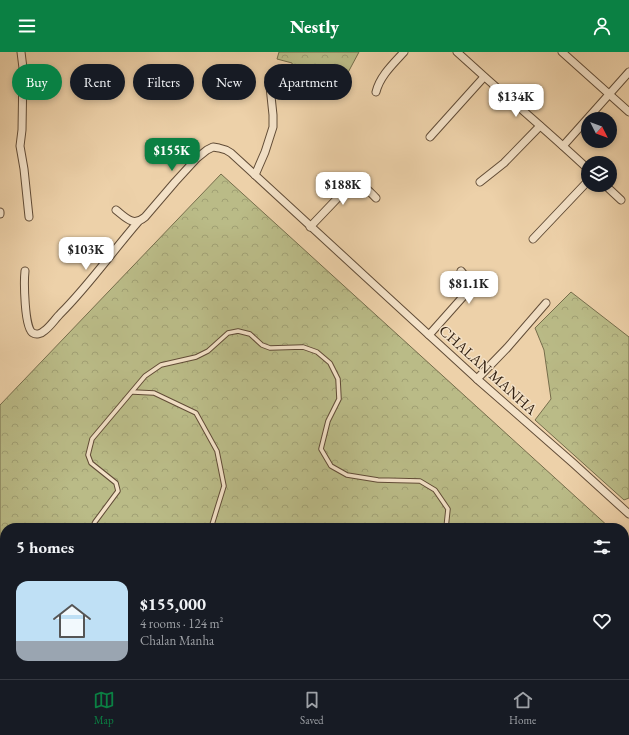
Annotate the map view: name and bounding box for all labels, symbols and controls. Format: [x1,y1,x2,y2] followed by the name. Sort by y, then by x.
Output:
[16,15,38,37] icon: menu
[290,15,339,38] text: Nestly
[591,15,613,37] icon: person
[12,64,62,100] chip: Buy
[70,64,125,100] chip: Rent
[133,64,194,100] chip: Filters
[202,64,256,100] chip: New
[264,64,352,100] chip: Apartment
[488,84,544,118] pin: $134K
[498,88,534,105] text: $134K
[581,112,617,148] north arrow
[581,112,617,192] map controls
[144,138,200,172] pin: $155K
[154,142,190,159] text: $155K
[581,156,617,192] button: layers
[315,172,371,206] pin: $188K
[325,176,361,193] text: $188K
[58,237,114,271] pin: $103K
[68,241,104,258] text: $103K
[436,271,502,305] pin: $81.1K
[449,275,489,292] text: $81.1K
[435,321,542,419] street label: CHALAN MANHA
[16,536,74,558] text: 5 homes
[591,536,613,558] icon: filters
[140,593,206,615] text: $155,000
[48,597,96,645] icon: home
[591,610,613,632] icon: heart
[140,615,224,632] text: 4 rooms · 124 m²
[140,632,214,649] text: Chalan Manha
[93,689,115,727] tab: Map
[300,689,324,727] tab: Saved
[509,689,536,727] tab: Home

